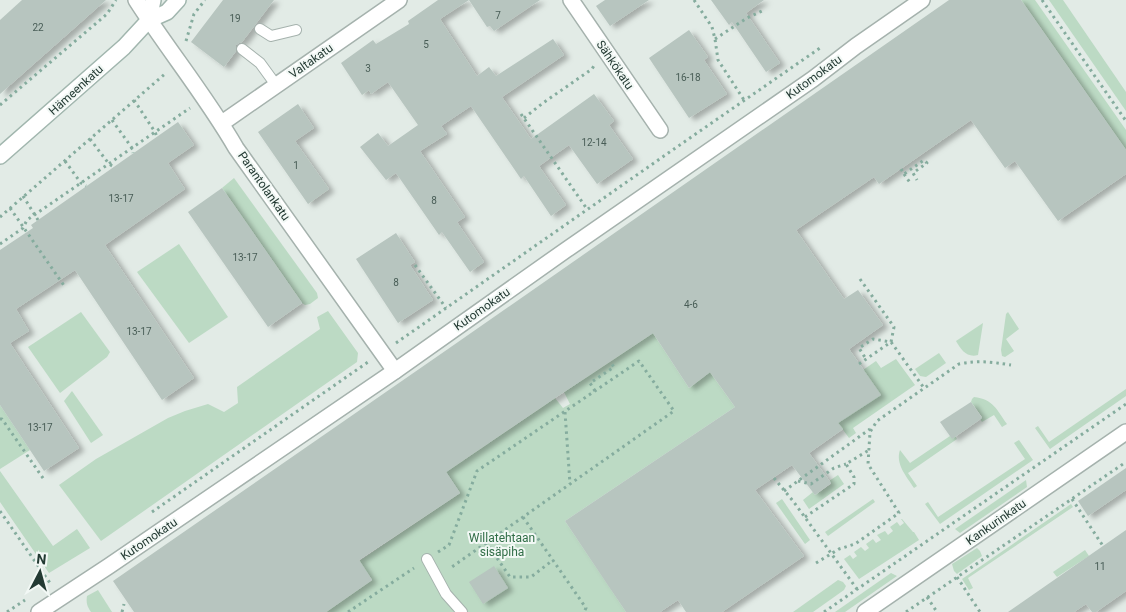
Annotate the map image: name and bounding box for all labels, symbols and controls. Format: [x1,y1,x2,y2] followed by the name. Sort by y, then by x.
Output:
[495,10,501,21] house number: 7
[229,13,241,24] house number: 19
[32,22,44,33] house number: 22
[593,38,637,92] street label: Sähkökatu
[423,39,429,50] house number: 5
[286,41,336,81] street label: Valtakatu
[784,52,844,102] street label: Kutomokatu
[46,62,106,118] street label: Hämeenkatu
[365,63,371,74] house number: 3
[675,72,701,83] house number: 16-18
[581,137,607,148] house number: 12-14
[235,149,293,223] street label: Parantolankatu
[293,160,299,171] house number: 1
[108,193,134,204] house number: 13-17
[431,195,437,206] house number: 8
[232,252,258,263] house number: 13-17
[393,277,399,288] house number: 8
[451,285,513,333] street label: Kutomokatu
[684,299,698,310] house number: 4-6
[126,326,152,337] house number: 13-17
[27,422,53,433] house number: 13-17
[963,496,1029,548] street label: Kankurinkatu
[118,515,180,563] street label: Kutomokatu
[469,531,535,559] park label: Willatehtaan sisäpiha
[15,547,65,597] north arrow
[36,551,47,568] text: N
[1094,561,1106,572] house number: 11

